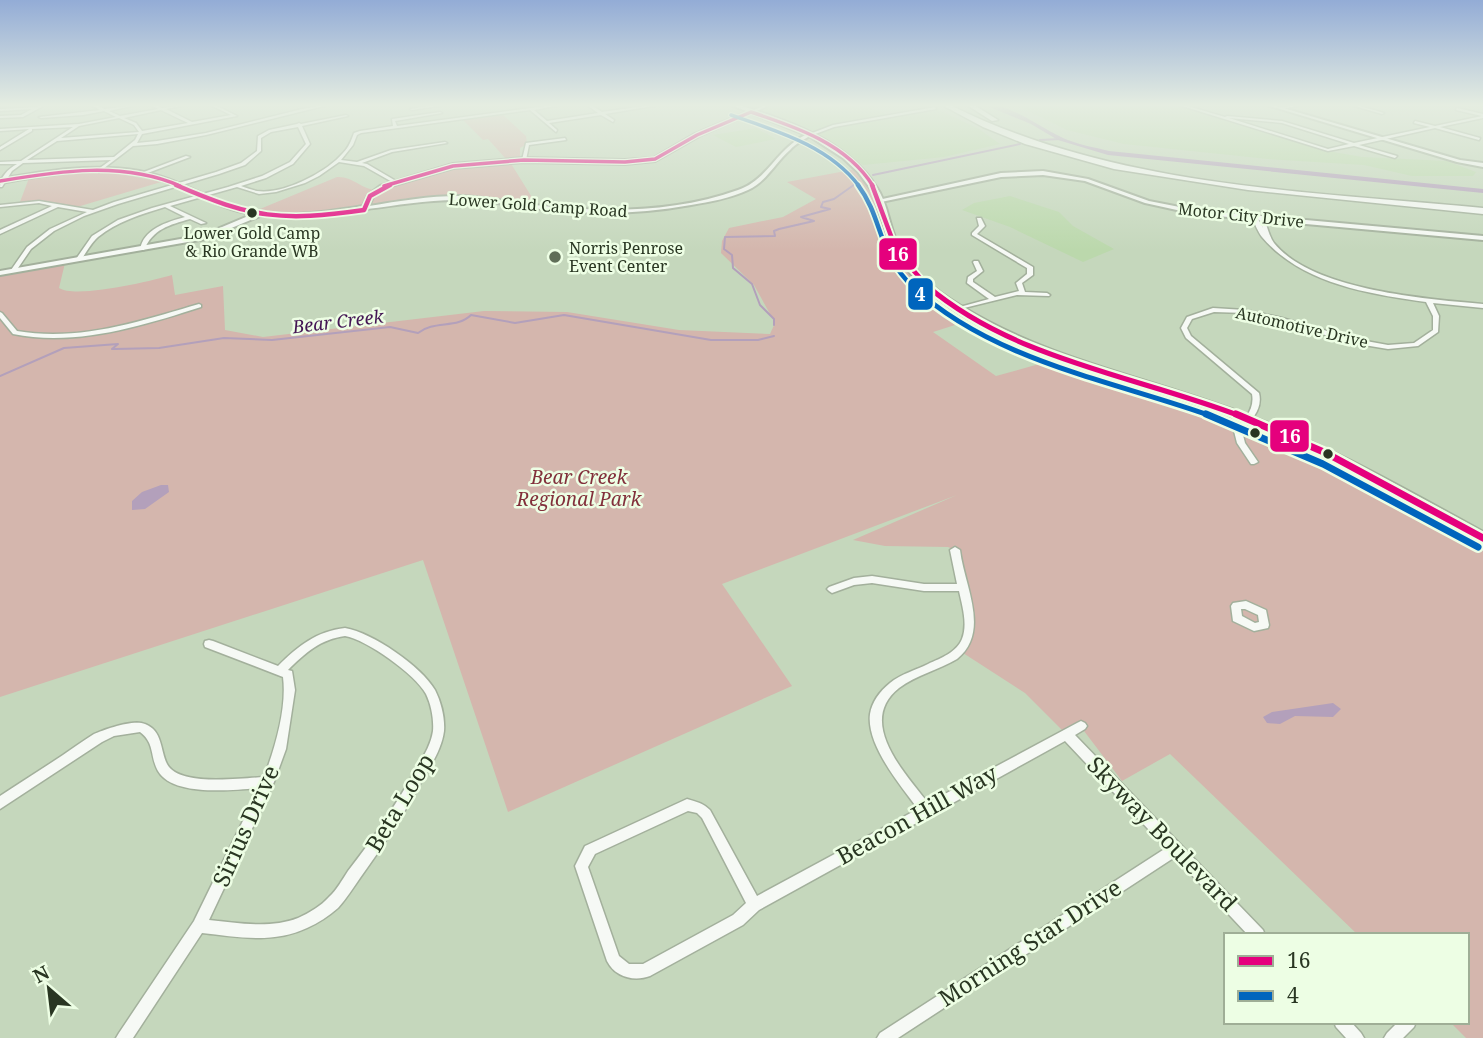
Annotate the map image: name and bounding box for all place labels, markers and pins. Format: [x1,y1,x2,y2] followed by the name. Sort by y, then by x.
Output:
[245,206,259,220] marker: Lower Gold Camp & Rio Grande WB
[184,222,320,262] place label: Lower Gold Camp & Rio Grande WB
[569,237,683,277] place label: Norris Penrose Event Center
[547,249,563,265] marker: Norris Penrose Event Center
[1248,426,1262,440] unlabelled marker
[1321,447,1335,461] unlabelled marker

